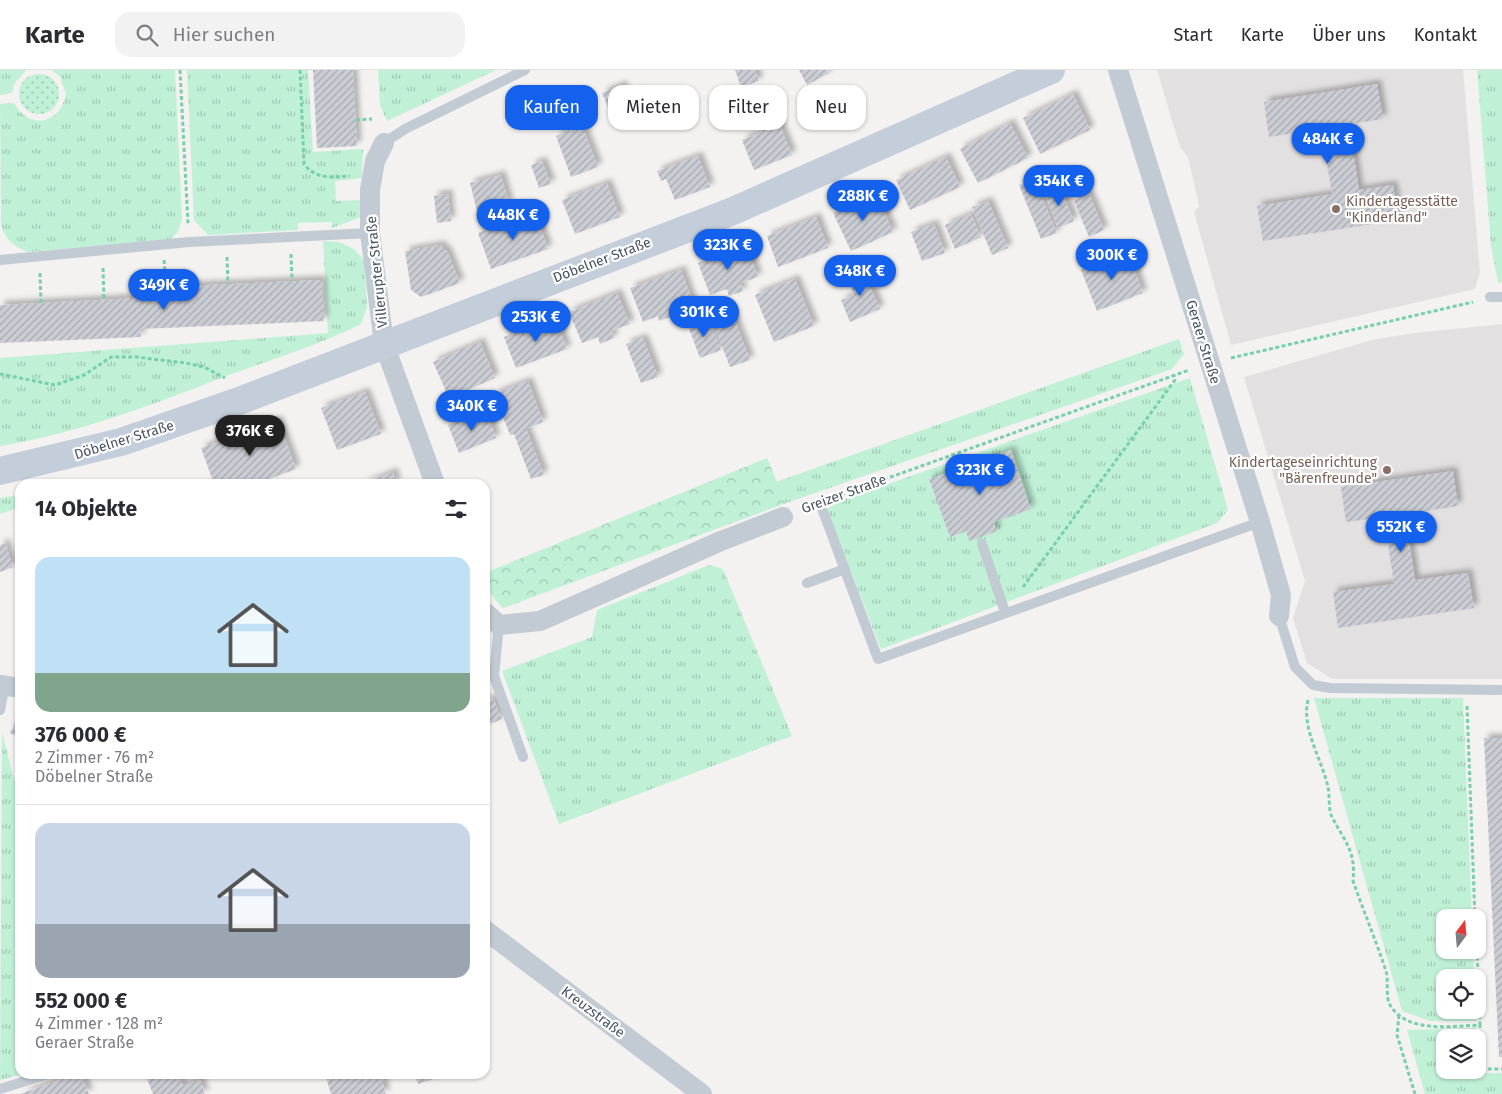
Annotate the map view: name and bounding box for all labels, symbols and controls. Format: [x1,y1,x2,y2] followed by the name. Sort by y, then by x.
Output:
[115,12,465,57] search box
[25,21,85,49] text: Karte
[133,21,161,49] icon: search
[173,23,275,46] text: Hier suchen
[1173,24,1213,46] text: Start
[1241,24,1284,46] text: Karte
[1312,24,1386,46] text: Über uns
[1414,24,1477,46] text: Kontakt
[505,85,598,130] chip: Kaufen
[608,85,699,130] chip: Mieten
[709,85,787,130] chip: Filter
[797,85,866,130] chip: Neu
[1287,122,1369,165] pin: 484K €
[1303,129,1353,148] text: 484K €
[1018,164,1100,207] pin: 354K €
[1034,171,1084,190] text: 354K €
[822,180,904,222] pin: 288K €
[838,186,888,205] text: 288K €
[1346,193,1458,226] place label: Kindertagesstätte "Kinderland"
[472,198,554,241] pin: 448K €
[1330,203,1342,215] marker: Kindertagesstätte "Kinderland"
[488,205,538,224] text: 448K €
[363,215,391,329] street label: Villerupter Straße
[687,228,769,271] pin: 323K €
[551,234,653,286] street label: Döbelner Straße
[704,235,752,254] text: 323K €
[1071,238,1153,281] pin: 300K €
[1087,245,1137,264] text: 300K €
[819,254,901,297] pin: 348K €
[835,261,885,280] text: 348K €
[123,268,205,311] pin: 349K €
[139,275,189,294] text: 349K €
[663,296,745,338] pin: 301K €
[1182,298,1224,386] street label: Geraer Straße
[495,300,577,343] pin: 253K €
[680,302,728,321] text: 301K €
[512,307,560,326] text: 253K €
[431,390,513,432] pin: 340K €
[447,396,497,415] text: 340K €
[209,414,291,457] pin: 376K €
[72,417,176,463] street label: Döbelner Straße
[226,421,274,440] text: 376K €
[939,454,1021,496] pin: 323K €
[1229,454,1378,487] place label: Kindertageseinrichtung "Bärenfreunde"
[956,460,1004,479] text: 323K €
[1381,464,1393,476] marker: Kindertageseinrichtung "Bärenfreunde"
[799,471,889,517] street label: Greizer Straße
[442,495,470,523] icon: filters
[35,496,137,522] text: 14 Objekte
[1360,510,1442,553] pin: 552K €
[1377,517,1425,536] text: 552K €
[208,590,298,680] icon: home
[35,722,126,748] text: 376 000 €
[35,748,154,767] text: 2 Zimmer · 76 m²
[35,767,153,786] text: Döbelner Straße
[208,855,298,945] icon: home
[1436,909,1486,959] north arrow
[1436,909,1486,1079] map controls
[1436,969,1486,1019] button: locate
[558,983,628,1041] street label: Kreuzstraße
[35,988,127,1014] text: 552 000 €
[35,1014,163,1033] text: 4 Zimmer · 128 m²
[1436,1029,1486,1079] button: layers
[35,1033,134,1052] text: Geraer Straße

